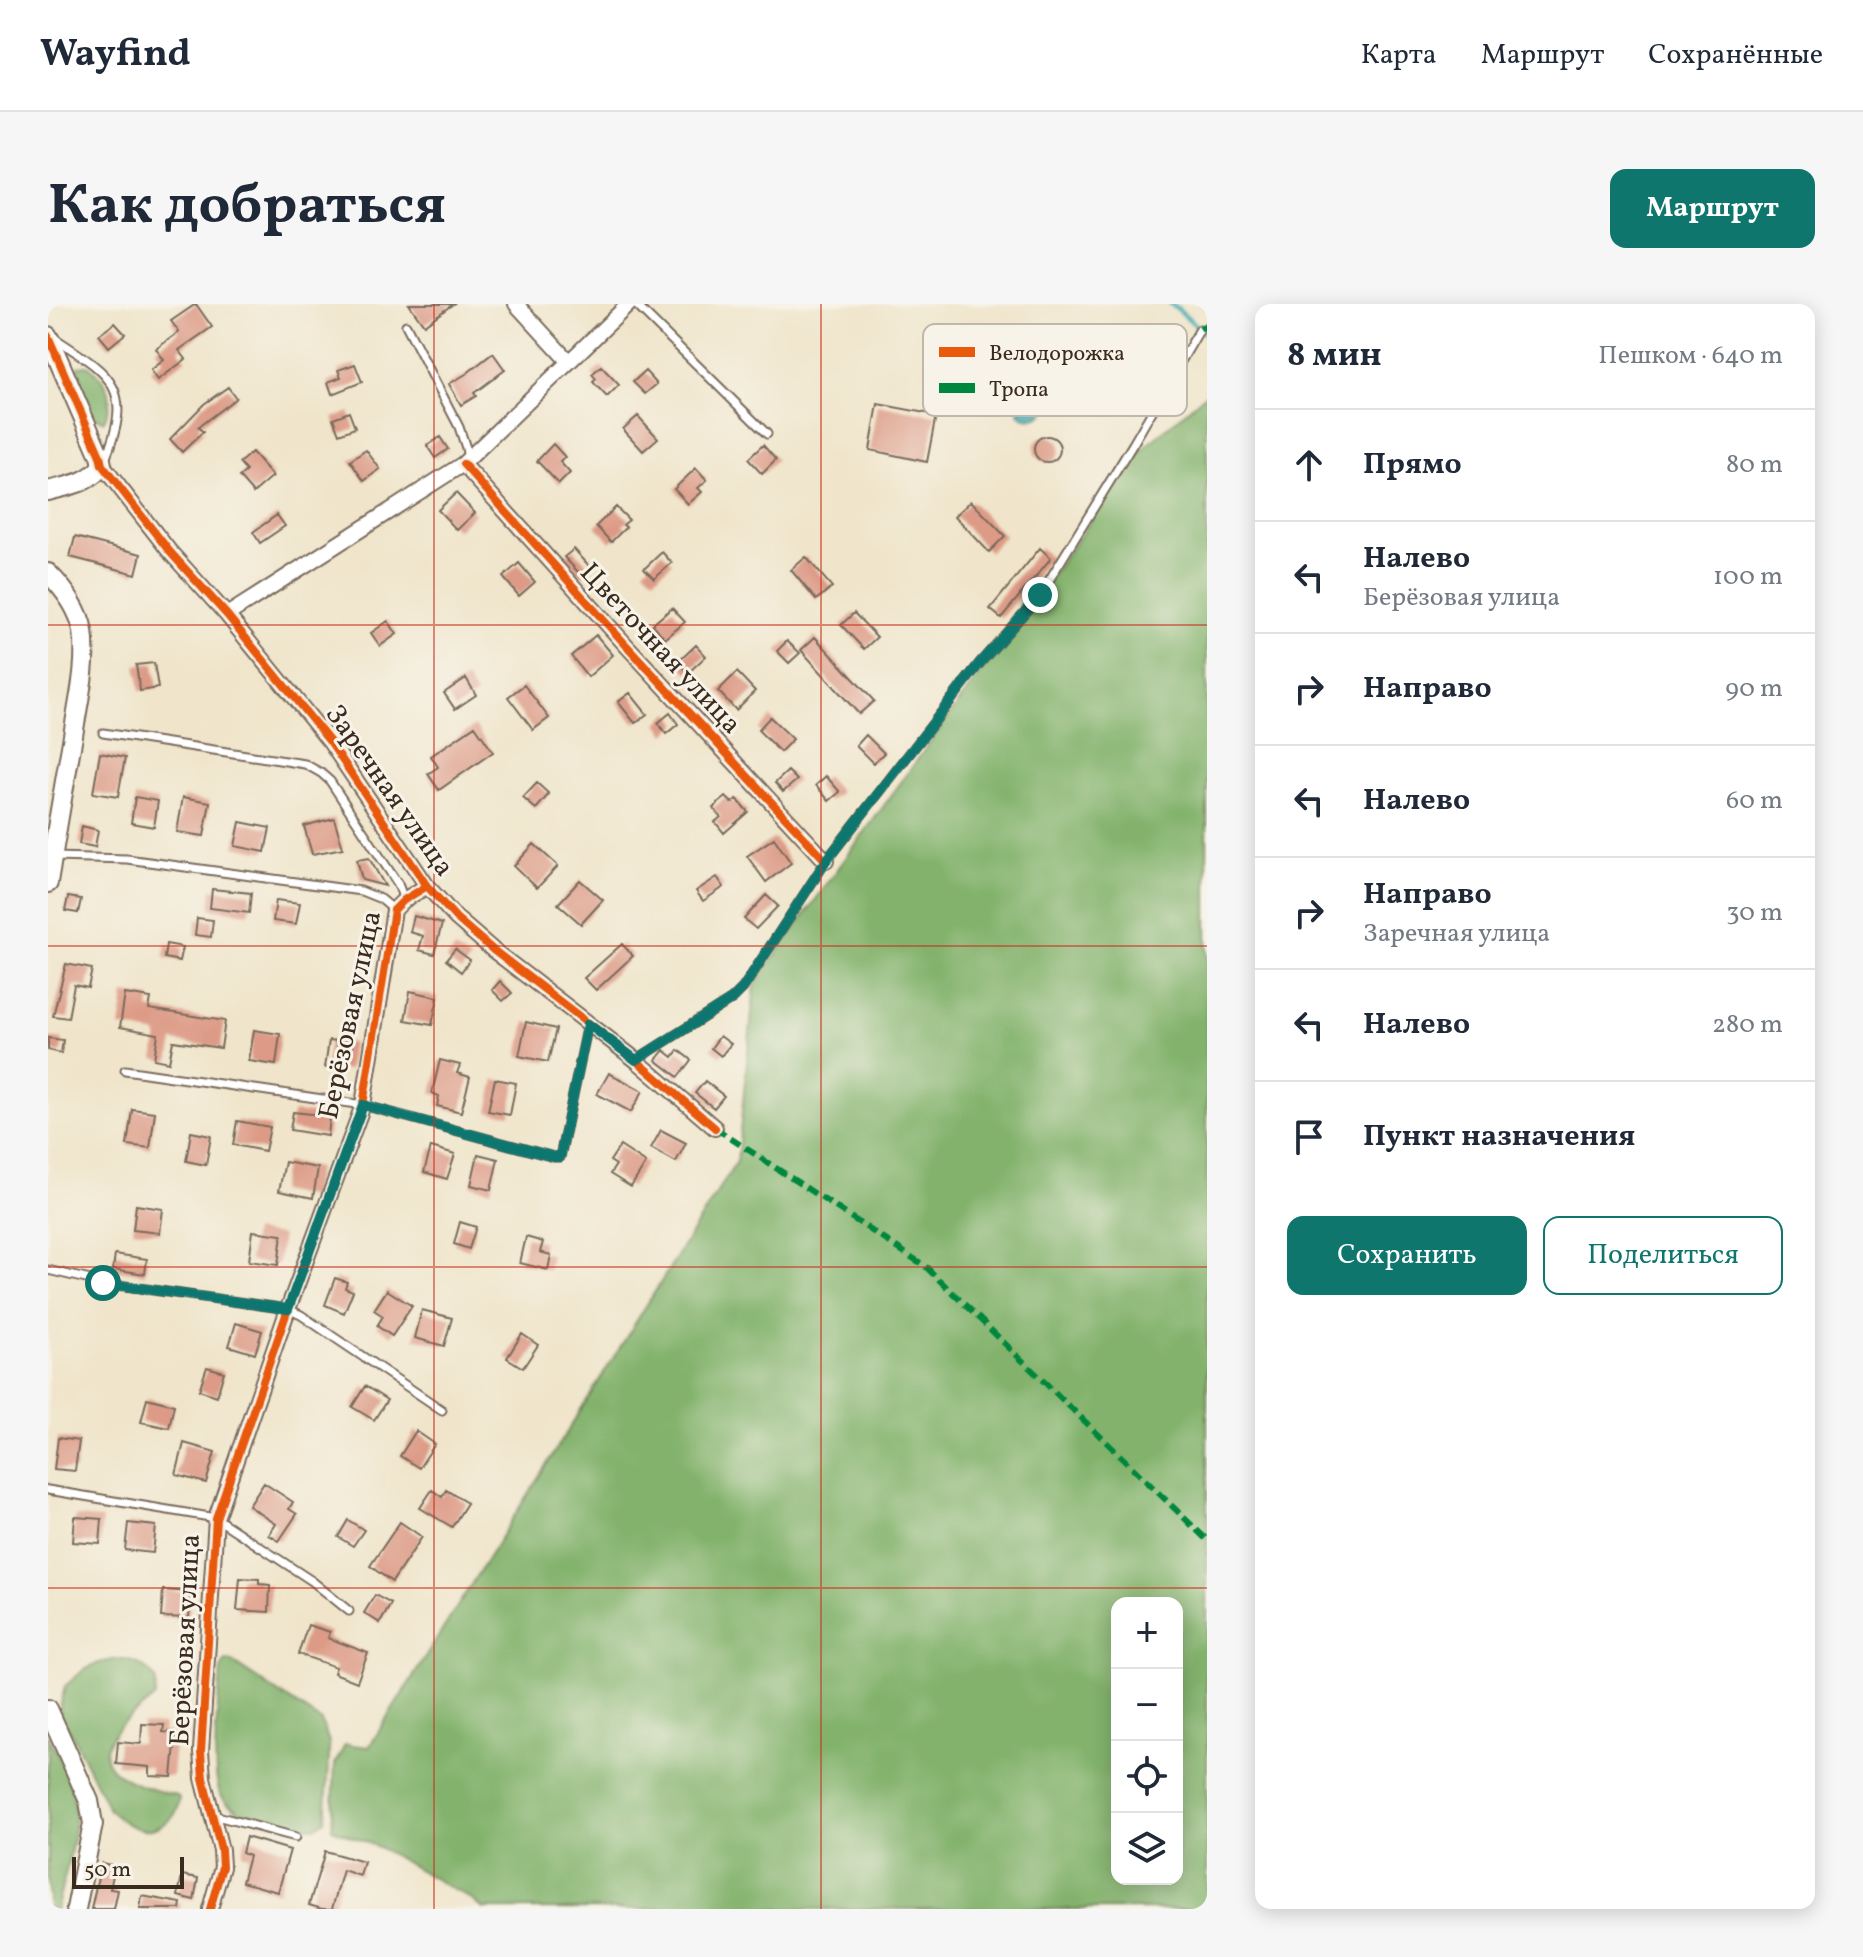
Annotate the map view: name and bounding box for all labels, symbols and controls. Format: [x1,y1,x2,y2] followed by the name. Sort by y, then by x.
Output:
[40,29,191,82] text: Wayfind
[1361,36,1437,75] text: Карта
[1481,36,1604,75] text: Маршрут
[1648,36,1823,75] text: Сохранённые
[48,169,446,247] text: Как добраться
[1610,169,1815,248] button: Маршрут
[923,324,1187,416] legend
[1287,333,1382,380] text: 8 мин
[1598,338,1783,374] text: Пешком · 640 m
[989,339,1125,370] text: Велодорожка
[989,375,1049,406] text: Тропа
[1287,443,1331,487] icon: ahead
[1363,444,1462,486] text: Прямо
[1726,447,1783,483] text: 80 m
[1363,538,1470,580] text: Налево
[570,555,750,743] street label: Цветочная улица
[1287,555,1331,599] icon: left
[1713,559,1783,595] text: 100 m
[1022,577,1058,613] route end
[1363,580,1560,616] text: Берёзовая улица
[1287,667,1331,711] icon: right
[1363,668,1492,710] text: Направо
[1725,671,1783,707] text: 90 m
[315,697,463,885] street label: Заречная улица
[1287,779,1331,823] icon: left
[1363,780,1470,822] text: Налево
[1726,783,1783,819] text: 60 m
[1363,874,1492,916] text: Направо
[1287,891,1331,935] icon: right
[1726,895,1783,931] text: 30 m
[310,907,392,1123] street label: Берёзовая улица
[1363,916,1550,952] text: Заречная улица
[1287,1003,1331,1047] icon: left
[1363,1004,1470,1046] text: Налево
[1712,1007,1783,1043] text: 280 m
[1287,1115,1331,1159] icon: arrive
[1363,1116,1635,1158] text: Пункт назначения
[1287,1216,1527,1295] button: Сохранить
[1543,1216,1783,1295] button: Поделиться
[85,1265,121,1301] route start
[161,1533,211,1747] street label: Берёзовая улица
[1111,1597,1183,1885] map controls
[1111,1597,1183,1669] button: +
[1111,1669,1183,1741] button: −
[1111,1741,1183,1813] button: locate
[1111,1813,1183,1885] button: layers
[72,1853,184,1889] scale bar
[84,1855,131,1886] text: 50 m

